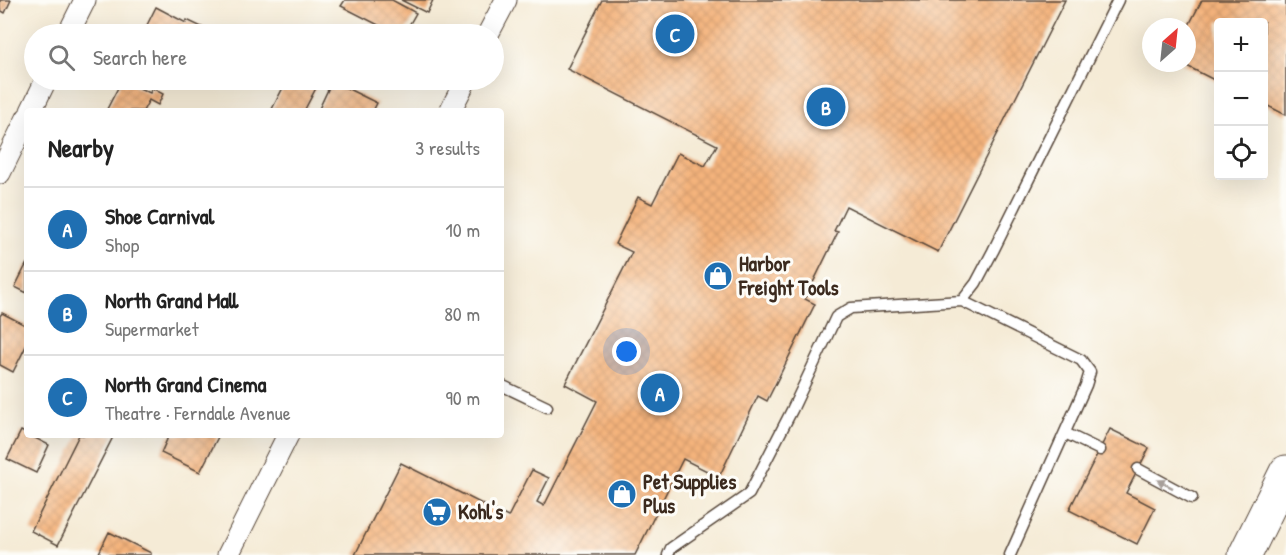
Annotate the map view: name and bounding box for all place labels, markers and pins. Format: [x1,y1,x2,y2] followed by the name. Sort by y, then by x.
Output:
[656,12,694,57] pin: C
[806,84,846,130] pin: B
[738,249,839,303] place label: Harbor Freight Tools
[702,260,734,292] shop icon: Harbor Freight Tools
[640,370,680,416] pin: A
[643,467,736,520] place label: Pet Supplies Plus
[606,478,638,510] shop icon: Pet Supplies Plus
[421,496,453,528] supermarket icon: Kohl's
[458,497,503,526] place label: Kohl's

